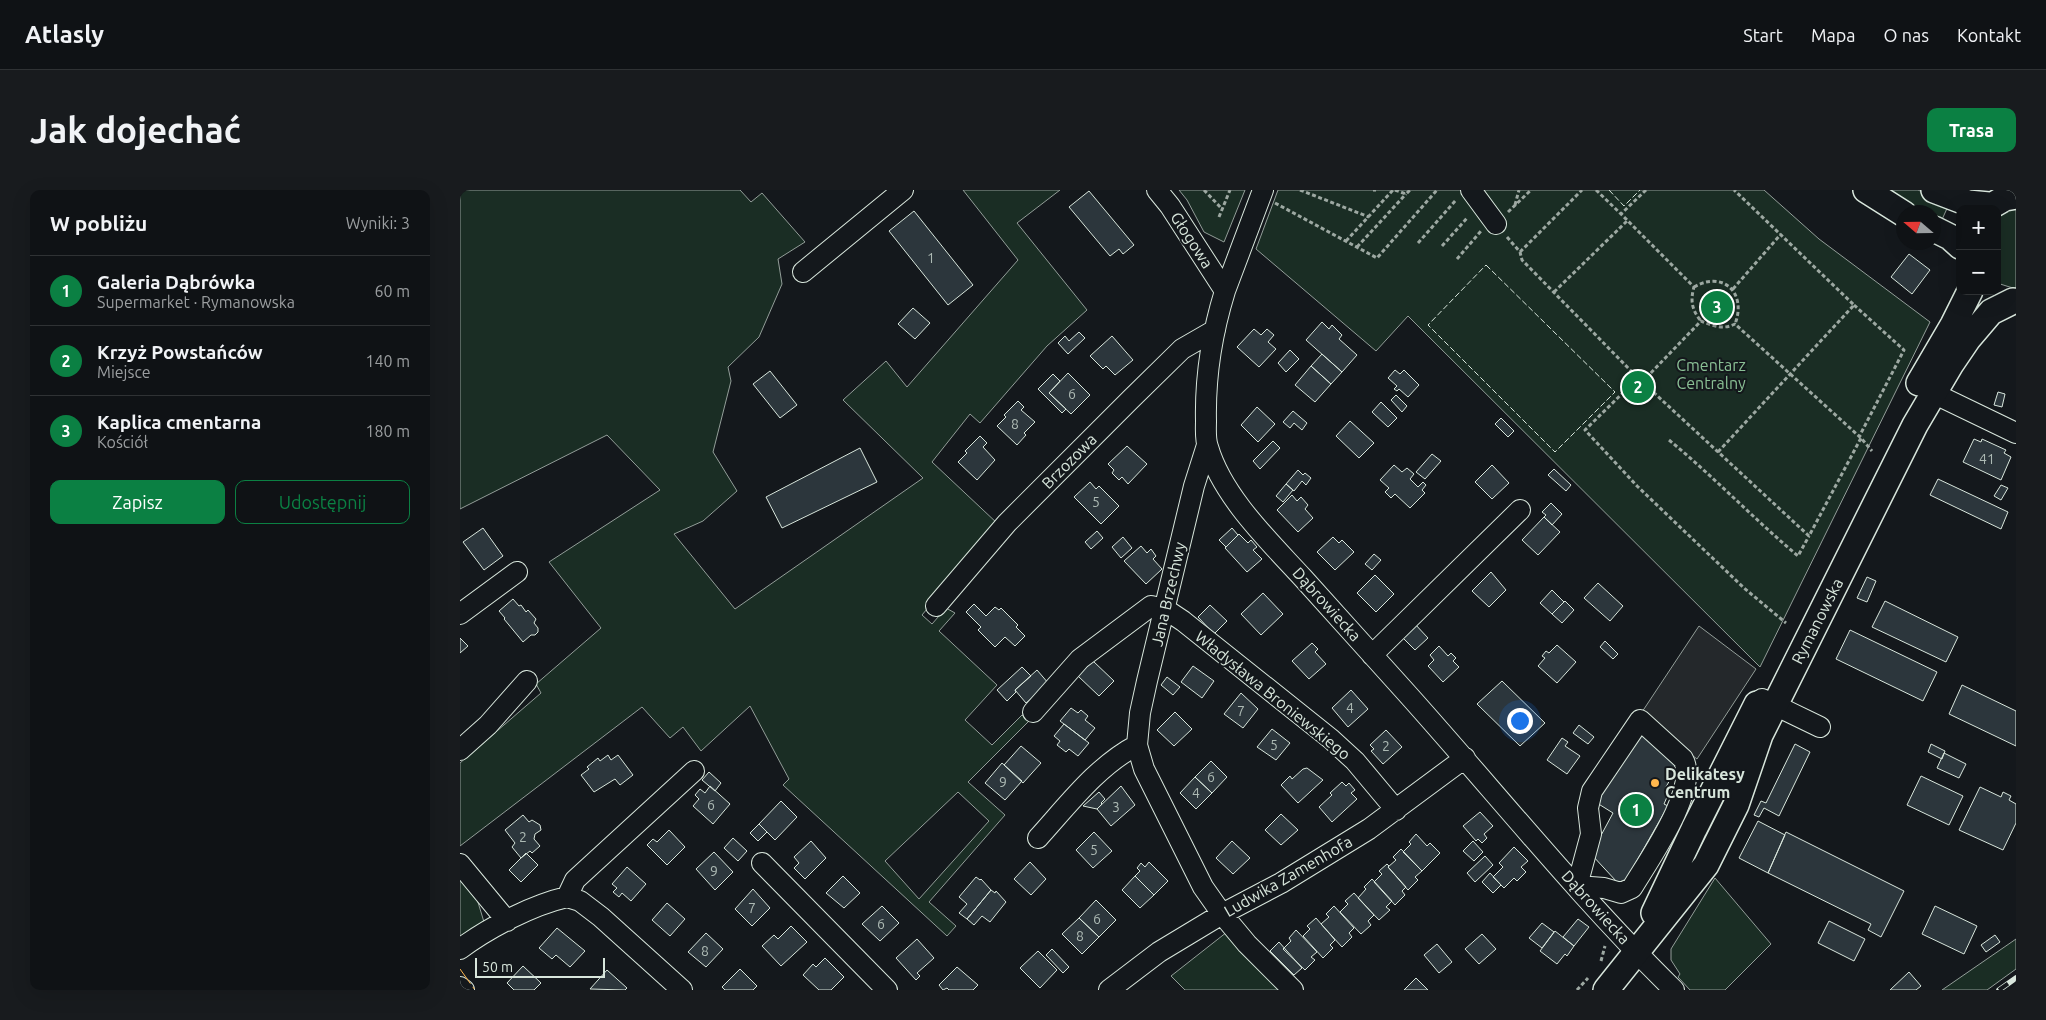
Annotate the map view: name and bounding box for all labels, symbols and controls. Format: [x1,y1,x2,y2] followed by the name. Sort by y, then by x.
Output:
[25,21,104,48] text: Atlasly
[1743,25,1783,45] text: Start
[1811,25,1856,45] text: Mapa
[1884,25,1929,45] text: O nas
[1957,25,2021,45] text: Kontakt
[1927,108,2016,152] button: Trasa
[30,110,241,150] text: Jak dojechać
[1896,205,1941,250] north arrow
[1956,205,2001,295] map controls
[1956,205,2001,250] button: +
[1167,209,1217,271] street label: Głogowa
[50,211,147,235] text: W pobliżu
[346,214,410,232] text: Wyniki: 3
[927,250,935,266] house number: 1
[1956,250,2001,295] button: −
[97,271,255,293] text: Galeria Dąbrówka
[61,282,71,300] text: 1
[374,282,410,300] text: 60 m
[1701,288,1733,326] pin: 3
[97,293,295,311] text: Supermarket · Rymanowska
[97,341,263,363] text: Krzyż Powstańców
[61,352,71,370] text: 2
[365,352,410,370] text: 140 m
[1676,356,1746,392] park label: Cmentarz Centralny
[97,363,151,381] text: Miejsce
[1622,368,1654,406] pin: 2
[1068,386,1076,402] house number: 6
[97,411,261,433] text: Kaplica cmentarna
[1011,416,1019,432] house number: 8
[61,422,71,440] text: 3
[365,422,410,440] text: 180 m
[1038,430,1100,492] street label: Brzozowa
[97,433,148,451] text: Kościół
[1979,451,1995,467] house number: 41
[50,480,225,524] button: Zapisz
[235,480,410,524] button: Udostępnij
[1092,494,1100,510] house number: 5
[1147,540,1189,648] street label: Jana Brzechwy
[1289,563,1365,645] street label: Dąbrowiecka
[1788,575,1846,667] street label: Rymanowska
[1192,627,1354,763] street label: Władysława Broniewskiego
[1346,700,1354,716] house number: 4
[1237,703,1245,719] house number: 7
[1507,708,1533,734] your location
[1270,737,1278,753] house number: 5
[1382,738,1390,754] house number: 2
[1665,765,1745,801] place label: Delikatesy Centrum
[1207,769,1215,785] house number: 6
[999,774,1007,790] house number: 9
[1649,777,1661,789] marker: Delikatesy Centrum
[1192,785,1200,801] house number: 4
[1620,791,1652,829] pin: 1
[707,797,715,813] house number: 6
[1112,799,1120,815] house number: 3
[519,829,527,845] house number: 2
[1221,832,1355,920] street label: Ludwika Zamenhofa
[1090,842,1098,858] house number: 5
[710,863,718,879] house number: 9
[1558,866,1634,948] street label: Dąbrowiecka
[748,900,756,916] house number: 7
[1093,911,1101,927] house number: 6
[877,916,885,932] house number: 6
[1076,928,1084,944] house number: 8
[701,943,709,959] house number: 8
[475,955,605,978] scale bar
[482,959,513,975] text: 50 m

